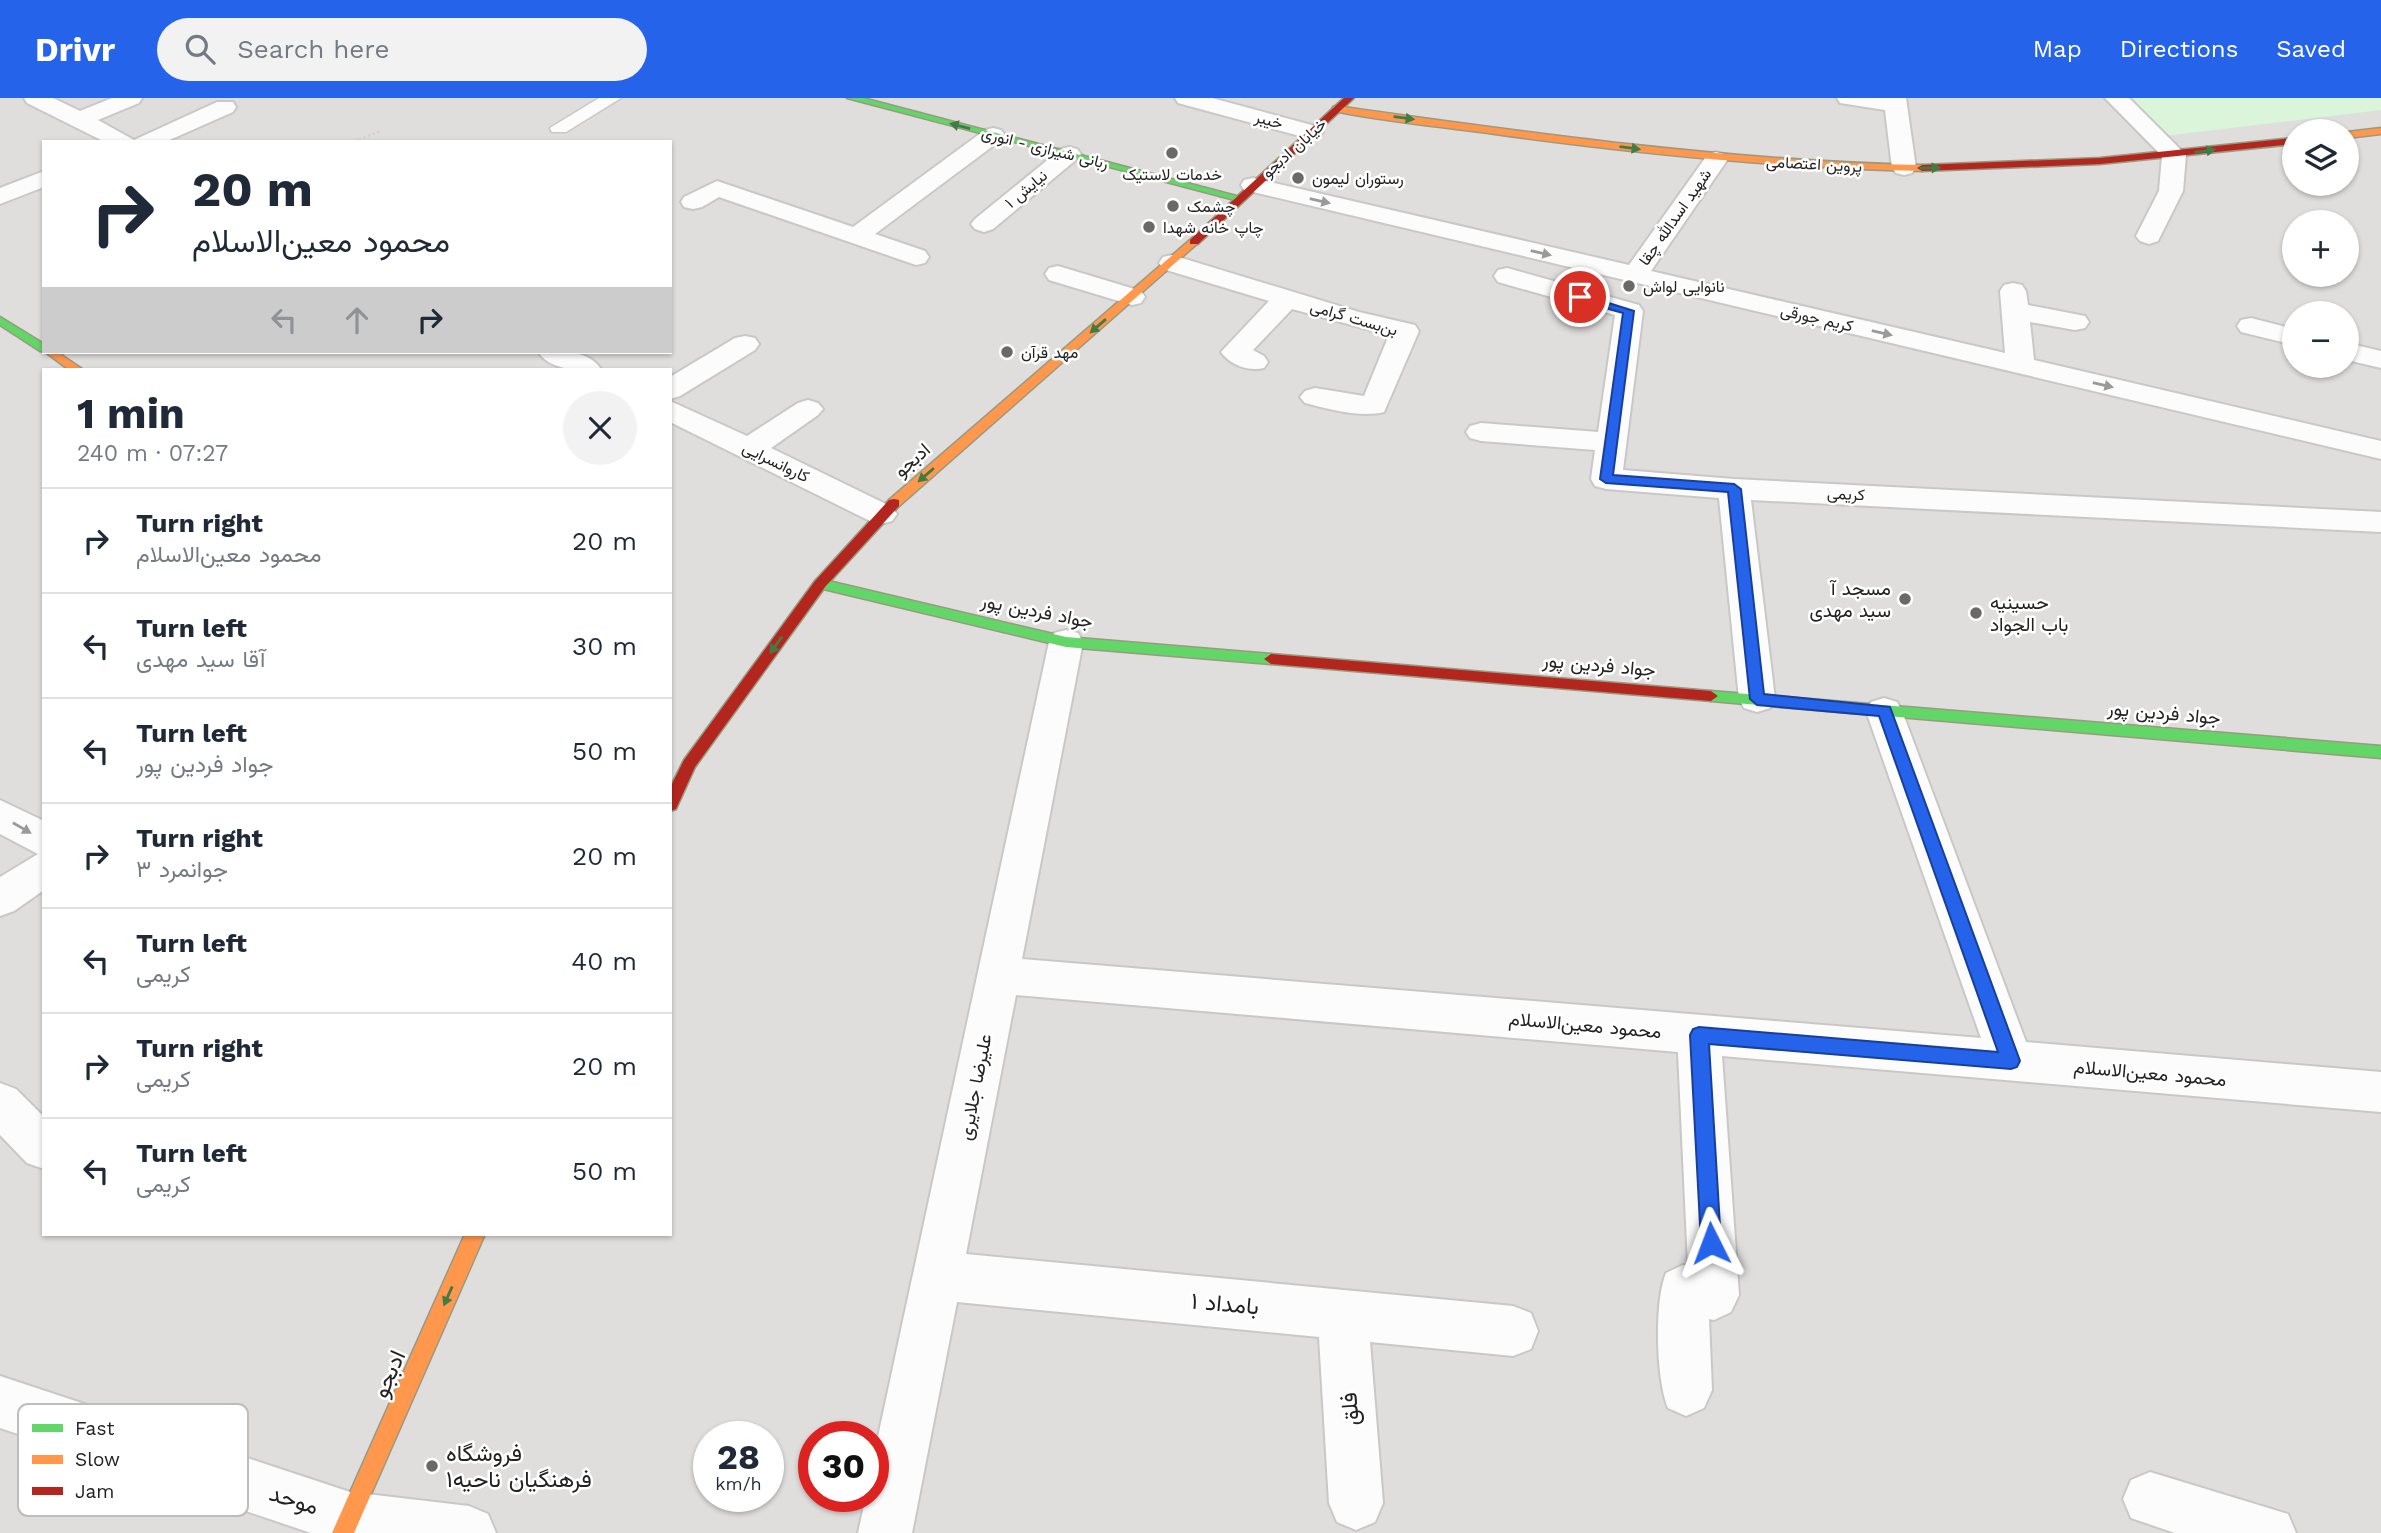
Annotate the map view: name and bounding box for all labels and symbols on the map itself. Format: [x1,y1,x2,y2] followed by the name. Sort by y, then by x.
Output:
[1252,107,1285,134] street label: خیبر
[1393,113,1415,124] one-way arrow
[1258,114,1331,183] street label: خیابان ادبجو
[948,120,970,131] one-way arrow
[979,123,1110,174] street label: ربانی شیرازی - انوری
[1619,142,1641,153] one-way arrow
[1164,145,1180,161] marker: خدمات لاستیک
[2195,146,2217,157] one-way arrow
[1765,152,1862,178] street label: پروین اعتصامی
[1919,162,1941,174] one-way arrow
[1122,165,1222,184] place label: خدمات لاستیک
[1635,165,1717,270] street label: شهید اسدالله چقا
[1001,166,1052,213] street label: نیایش ۱
[1312,169,1404,189] place label: رستوران لیمون
[1290,170,1306,186] marker: رستوران لیمون
[1309,195,1331,206] one-way arrow
[1187,197,1236,218] place label: چشمک
[1165,198,1181,214] marker: چشمک
[1163,218,1264,239] place label: چاپ خانه شهدا
[1141,219,1157,235] marker: چاپ خانه شهدا
[1530,247,1552,258] one-way arrow
[1550,267,1610,327] pin
[1643,277,1725,297] place label: نانوایی لواش
[1621,278,1637,294] marker: نانوایی لواش
[1308,296,1400,340] street label: بن‌بست گرامی
[1779,300,1855,337] street label: کریم جورقی
[1089,318,1107,334] one-way arrow
[1871,328,1893,339] one-way arrow
[1021,343,1078,363] place label: مهد قرآن
[999,344,1015,360] marker: مهد قرآن
[2093,380,2115,391] one-way arrow
[739,438,812,487] street label: کاروانسرایی
[889,438,935,482] street label: ادبجو
[917,467,935,483] one-way arrow
[1826,484,1866,505] street label: کریمی
[1809,577,1891,622] place label: مسجد آ سید مهدی
[978,589,1095,635] street label: جواد فردین پور
[1897,591,1913,607] marker: مسجد آ سید مهدی
[1990,591,2068,636] place label: حسینیه باب الجواد
[1968,605,1984,621] marker: حسینیه باب الجواد
[768,635,783,653] one-way arrow
[1540,649,1657,683] street label: جواد فردین پور
[2105,697,2222,731] street label: جواد فردین پور
[12,822,31,834] one-way arrow
[1508,1007,1662,1044] street label: محمود معین‌الاسلام
[953,1032,997,1142] street label: علیرضا جلایری
[2073,1055,2227,1092] street label: محمود معین‌الاسلام
[1674,1206,1748,1280] position arrow
[442,1286,454,1306] one-way arrow
[1190,1288,1260,1320] street label: بامداد ۱
[367,1346,412,1402] street label: ادبجو
[1335,1391,1365,1427] street label: فلق
[18,1404,248,1516] legend
[75,1417,114,1440] text: Fast
[798,1421,889,1512] speed limit sign: 30
[446,1440,592,1494] place label: فروشگاه فرهنگیان ناحیه۱
[75,1448,120,1471] text: Slow
[424,1458,440,1474] marker: فروشگاه فرهنگیان ناحیه۱
[266,1479,322,1522] street label: موحد
[75,1480,114,1503] text: Jam

